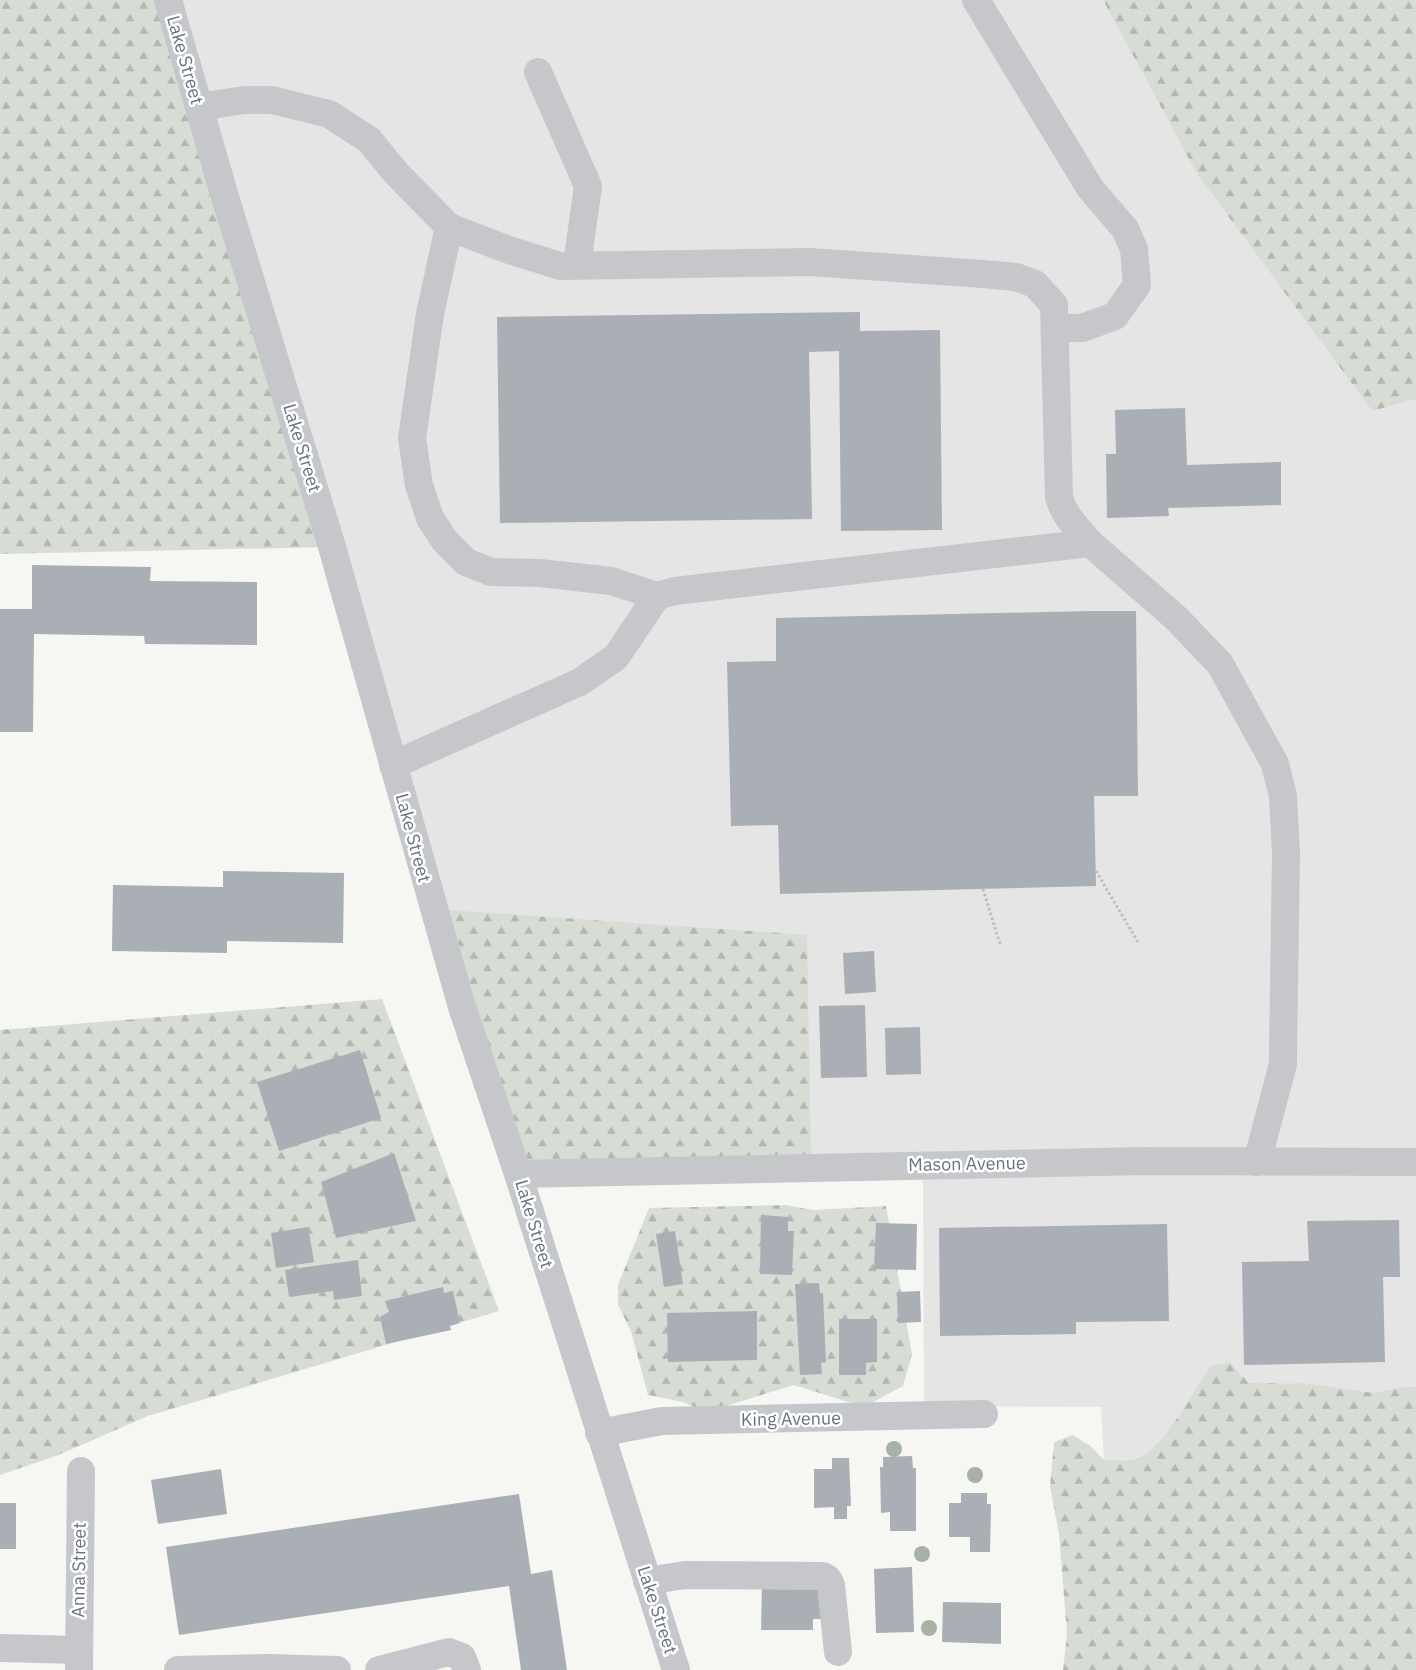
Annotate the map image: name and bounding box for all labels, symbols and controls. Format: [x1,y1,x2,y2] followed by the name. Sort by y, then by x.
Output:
[162,13,209,107] street label: Lake Street
[278,401,327,495] street label: Lake Street
[391,791,436,885] street label: Lake Street
[908,1151,1026,1176] street label: Mason Avenue
[510,1177,559,1271] street label: Lake Street
[741,1406,841,1431] street label: King Avenue
[66,1522,91,1618] street label: Anna Street
[632,1563,683,1657] street label: Lake Street

